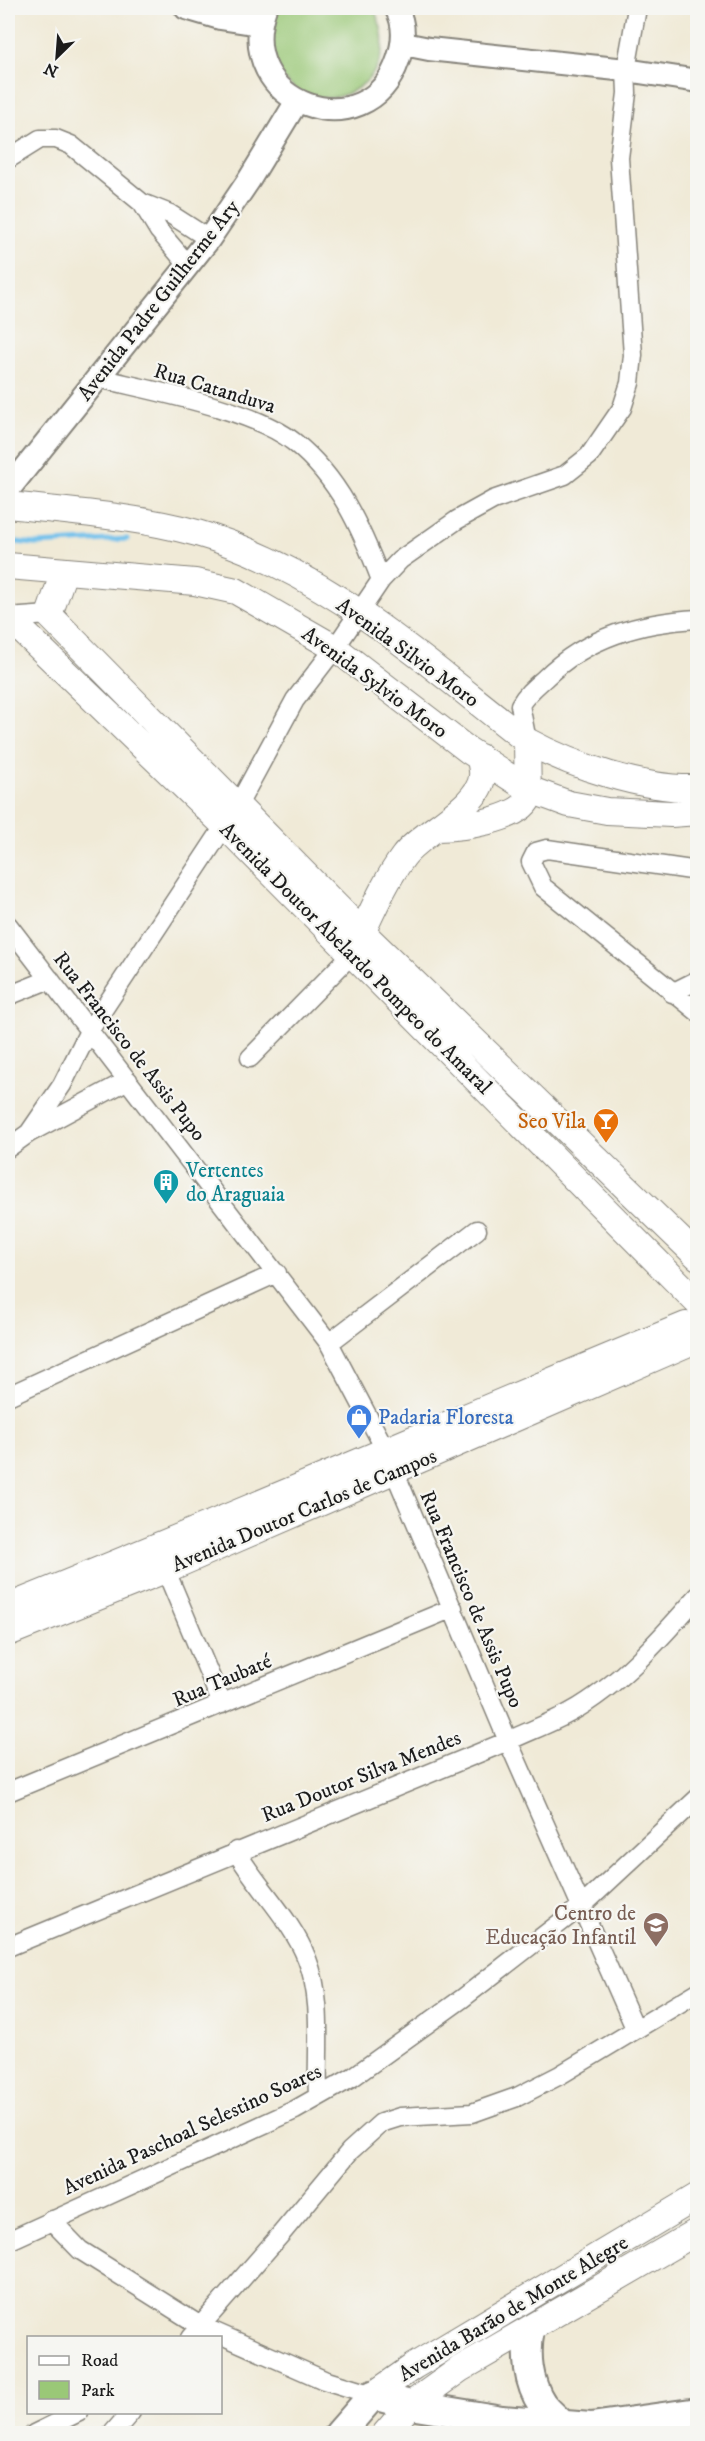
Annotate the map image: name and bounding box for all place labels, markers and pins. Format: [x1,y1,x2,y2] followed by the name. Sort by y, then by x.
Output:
[591,1106,621,1144] bar icon: Seo Vila
[518,1109,586,1135] place label: Seo Vila
[185,1158,285,1208] place label: Vertentes do Araguaia
[151,1167,181,1205] building icon: Vertentes do Araguaia
[344,1402,374,1440] shop icon: Padaria Floresta
[378,1405,514,1431] place label: Padaria Floresta
[485,1901,637,1951] place label: Centro de Educação Infantil
[641,1910,671,1948] school or university icon: Centro de Educação Infantil

